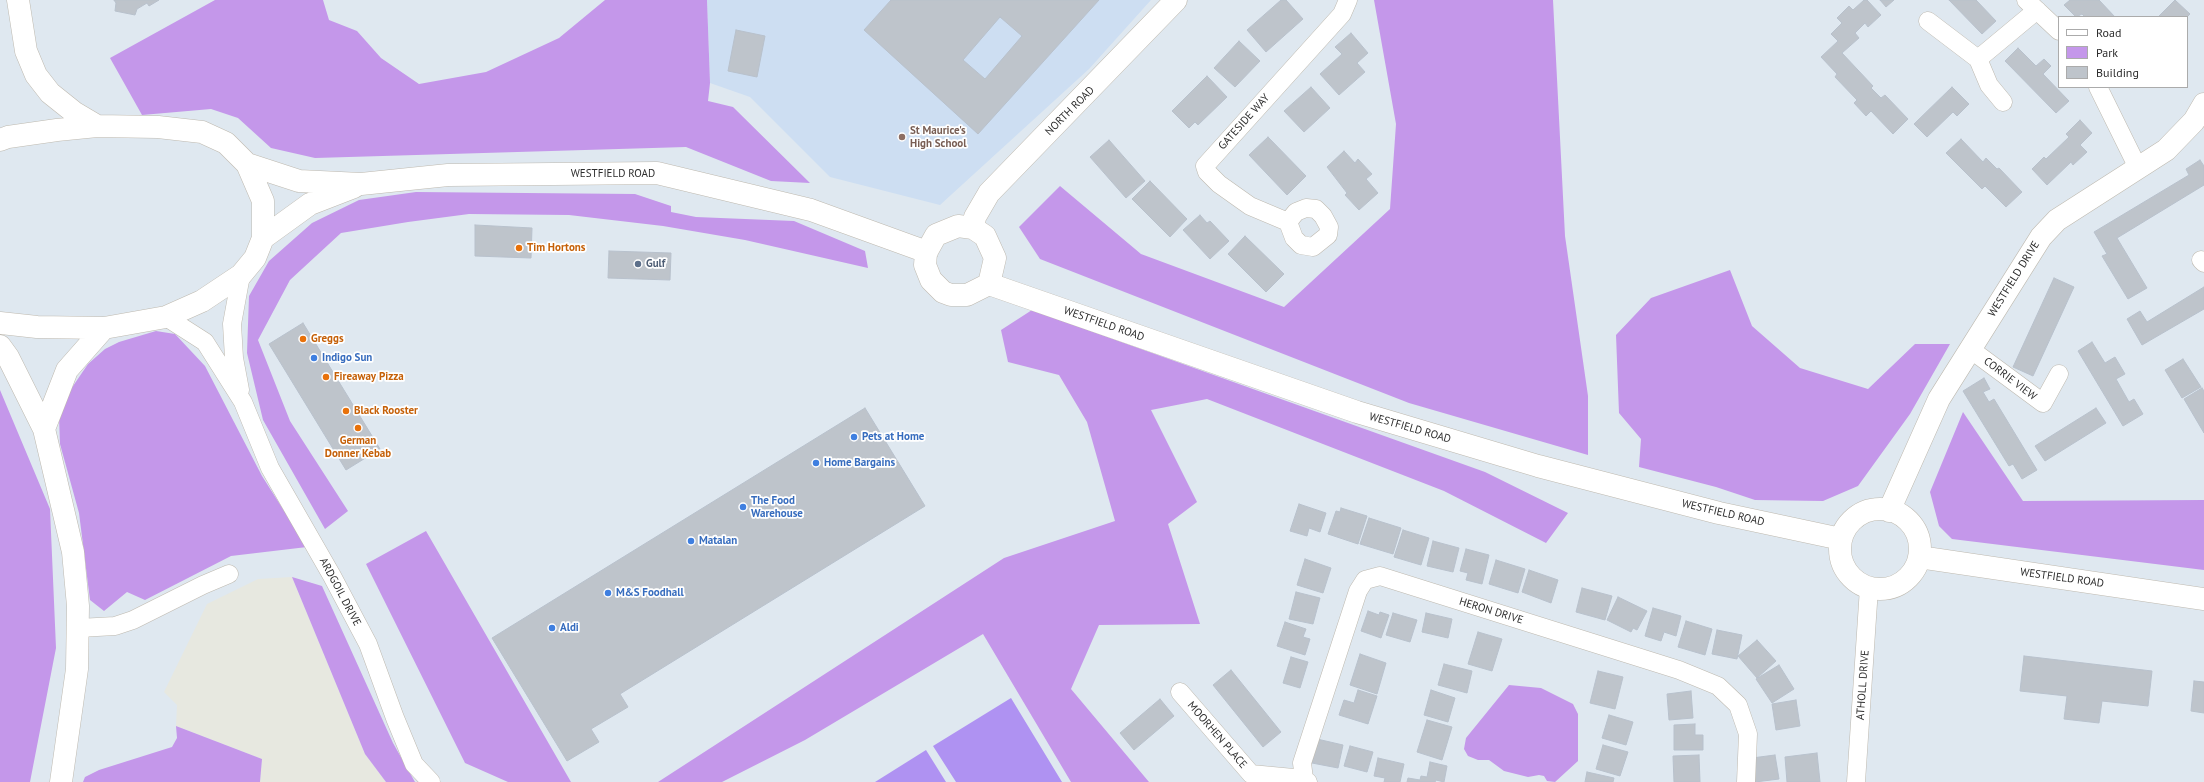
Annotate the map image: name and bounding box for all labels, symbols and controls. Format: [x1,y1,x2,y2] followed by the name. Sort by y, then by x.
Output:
[2058,16,2188,88] legend
[2096,25,2121,40] text: Road
[2096,45,2118,60] text: Park
[2096,65,2139,80] text: Building
[1043,84,1097,138] street label: NORTH ROAD
[1216,92,1272,152] street label: GATESIDE WAY
[910,124,966,150] place label: St Maurice's High School
[897,132,907,142] marker: St Maurice's High School
[571,167,655,181] street label: WESTFIELD ROAD
[1985,239,2043,319] street label: WESTFIELD DRIVE
[527,241,585,255] place label: Tim Hortons
[514,243,524,253] marker: Tim Hortons
[646,257,665,271] place label: Gulf
[633,259,643,269] marker: Gulf
[1062,304,1146,344] street label: WESTFIELD ROAD
[311,332,344,346] place label: Greggs
[298,334,308,344] marker: Greggs
[322,351,372,365] place label: Indigo Sun
[309,353,319,363] marker: Indigo Sun
[1981,355,2039,403] street label: CORRIE VIEW
[334,370,404,384] place label: Fireaway Pizza
[321,372,331,382] marker: Fireaway Pizza
[354,404,418,418] place label: Black Rooster
[341,406,351,416] marker: Black Rooster
[1368,410,1452,446] street label: WESTFIELD ROAD
[353,423,363,433] marker: German Donner Kebab
[862,430,924,444] place label: Pets at Home
[849,432,859,442] marker: Pets at Home
[325,434,391,460] place label: German Donner Kebab
[824,456,895,470] place label: Home Bargains
[811,458,821,468] marker: Home Bargains
[751,494,803,520] place label: The Food Warehouse
[1680,497,1766,529] street label: WESTFIELD ROAD
[738,502,748,512] marker: The Food Warehouse
[699,534,737,548] place label: Matalan
[686,536,696,546] marker: Matalan
[316,556,364,628] street label: ARDGOIL DRIVE
[2019,566,2105,590] street label: WESTFIELD ROAD
[616,586,684,600] place label: M&S Foodhall
[603,588,613,598] marker: M&S Foodhall
[1457,595,1525,627] street label: HERON DRIVE
[560,621,579,635] place label: Aldi
[547,623,557,633] marker: Aldi
[1854,650,1872,720] street label: ATHOLL DRIVE
[1184,699,1250,771] street label: MOORHEN PLACE

